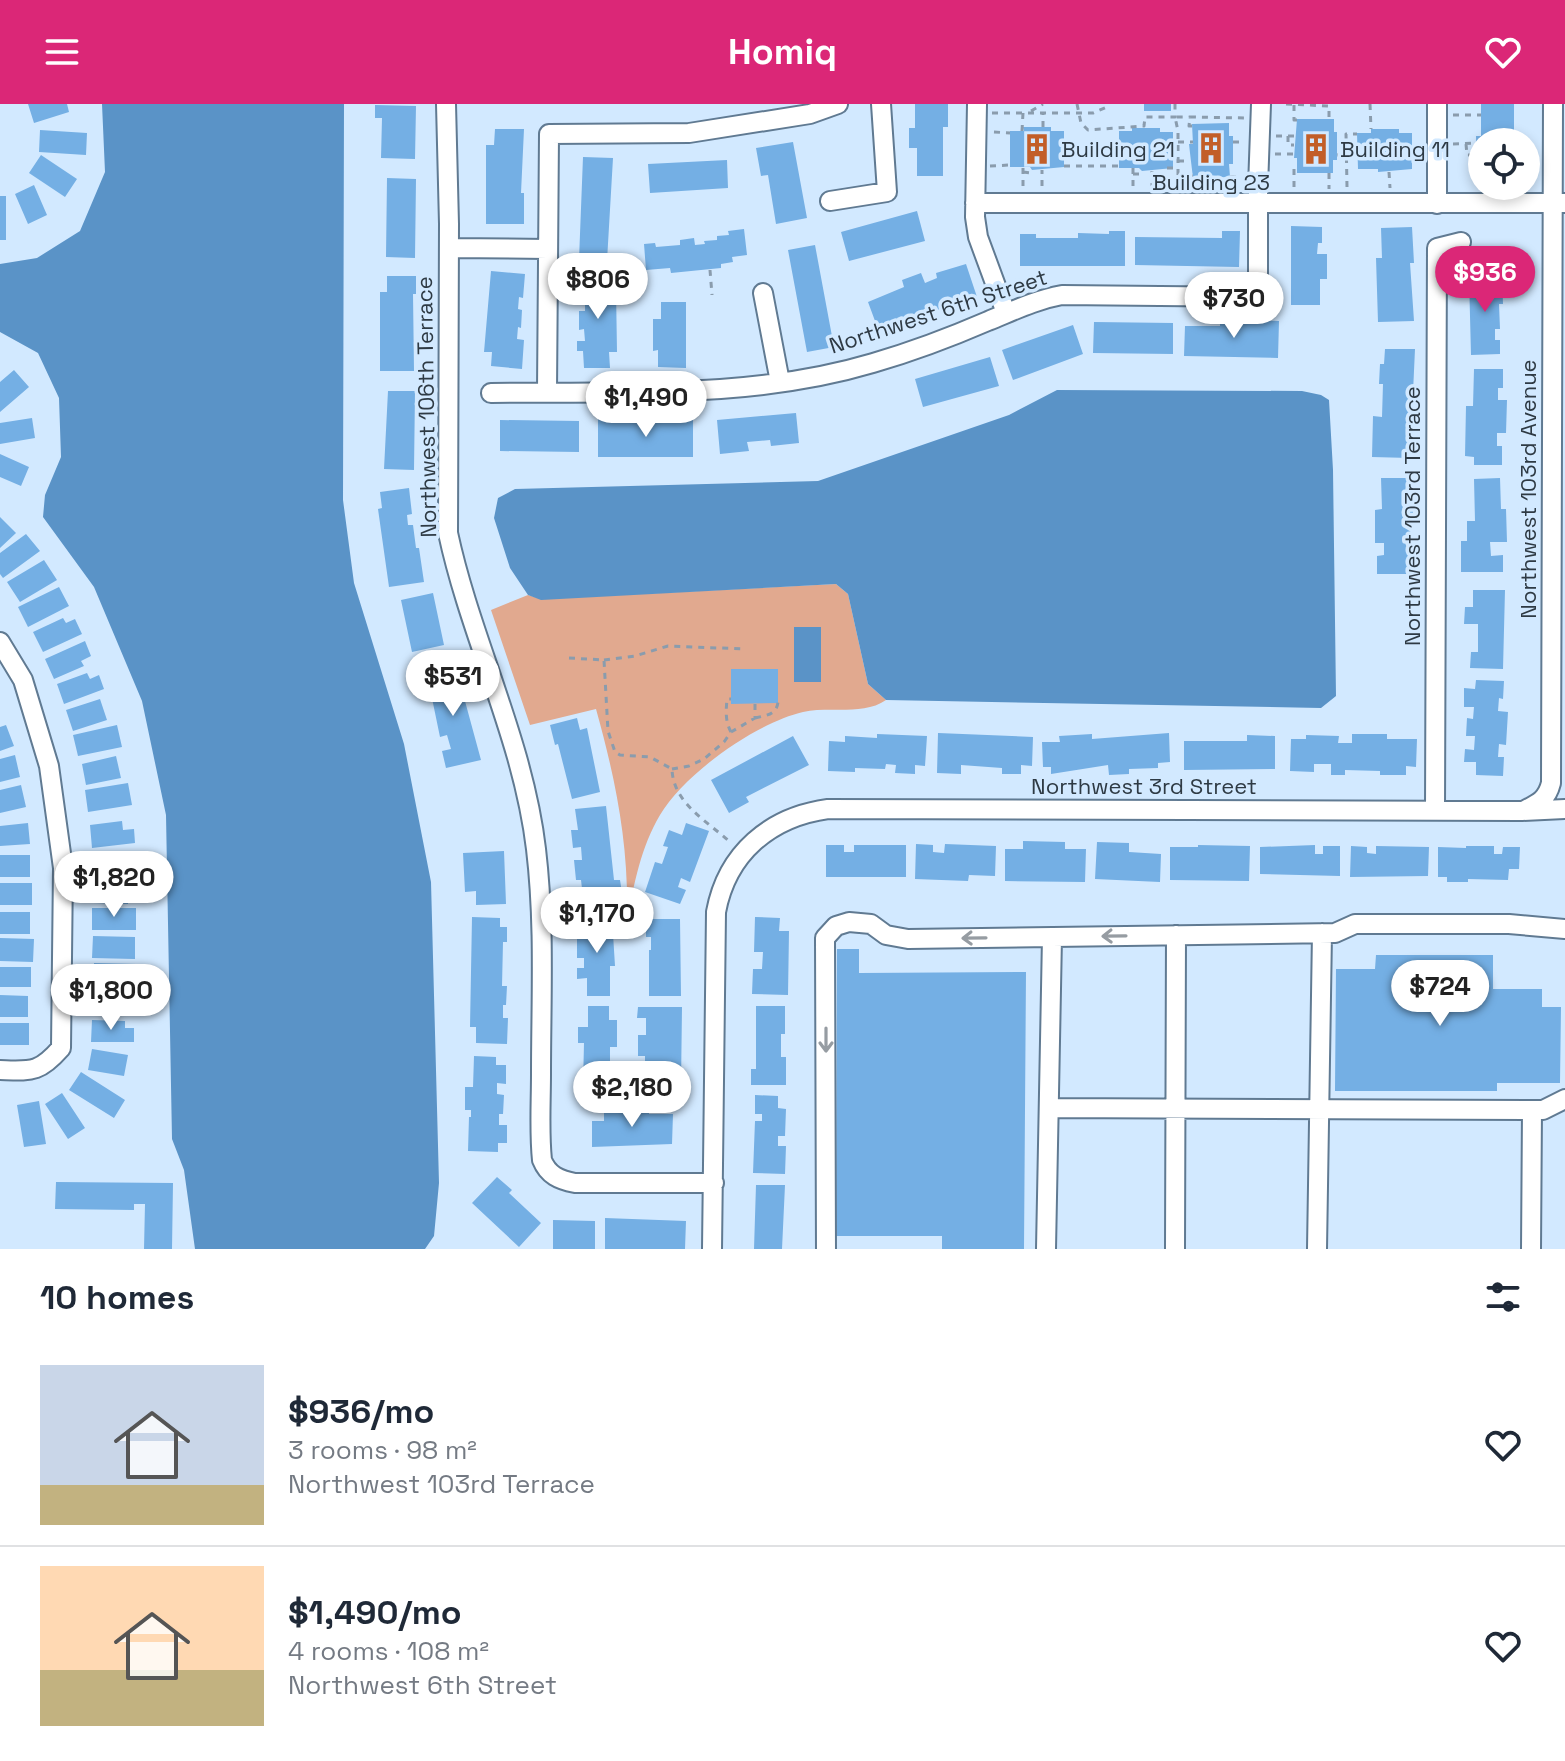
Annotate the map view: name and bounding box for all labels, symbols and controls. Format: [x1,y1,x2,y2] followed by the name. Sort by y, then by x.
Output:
[728,29,837,75] text: Homiq
[40,30,84,74] icon: menu
[1481,30,1525,74] icon: heart
[1468,128,1540,200] map controls
[1468,128,1540,200] button: locate
[1194,131,1228,165] building icon: Building 23
[1020,132,1054,166] building icon: Building 21
[1299,132,1333,166] building icon: Building 11
[1061,135,1175,163] place label: Building 21
[1340,135,1450,163] place label: Building 11
[1152,168,1270,196] place label: Building 23
[1438,246,1532,314] pin: $936
[551,253,645,321] pin: $806
[1453,255,1517,289] text: $936
[566,262,630,296] text: $806
[825,263,1051,359] street label: Northwest 6th Street
[1187,272,1281,340] pin: $730
[410,276,442,538] street label: Northwest 106th Terrace
[1203,281,1265,315] text: $730
[1514,359,1542,619] street label: Northwest 103rd Avenue
[581,371,711,439] pin: $1,490
[604,380,688,414] text: $1,490
[1398,386,1426,646] street label: Northwest 103rd Terrace
[406,650,500,718] pin: $531
[424,659,482,693] text: $531
[1031,772,1257,800] street label: Northwest 3rd Street
[49,851,179,919] pin: $1,820
[72,860,156,894] text: $1,820
[532,887,662,955] pin: $1,170
[559,896,635,930] text: $1,170
[1101,928,1128,944] one-way arrow
[961,930,988,945] one-way arrow
[1393,960,1487,1028] pin: $724
[46,964,176,1032] pin: $1,800
[1409,969,1471,1003] text: $724
[69,973,153,1007] text: $1,800
[818,1026,834,1053] one-way arrow
[567,1061,697,1129] pin: $2,180
[591,1070,673,1104] text: $2,180
[1481,1275,1525,1319] icon: filters
[40,1276,194,1319] text: 10 homes
[288,1390,434,1433] text: $936/mo
[104,1397,200,1493] icon: home
[1481,1423,1525,1467] icon: heart
[288,1433,477,1467] text: 3 rooms · 98 m²
[288,1467,595,1501] text: Northwest 103rd Terrace
[288,1591,462,1634] text: $1,490/mo
[104,1598,200,1694] icon: home
[1481,1624,1525,1668] icon: heart
[288,1634,489,1668] text: 4 rooms · 108 m²
[288,1668,557,1702] text: Northwest 6th Street

